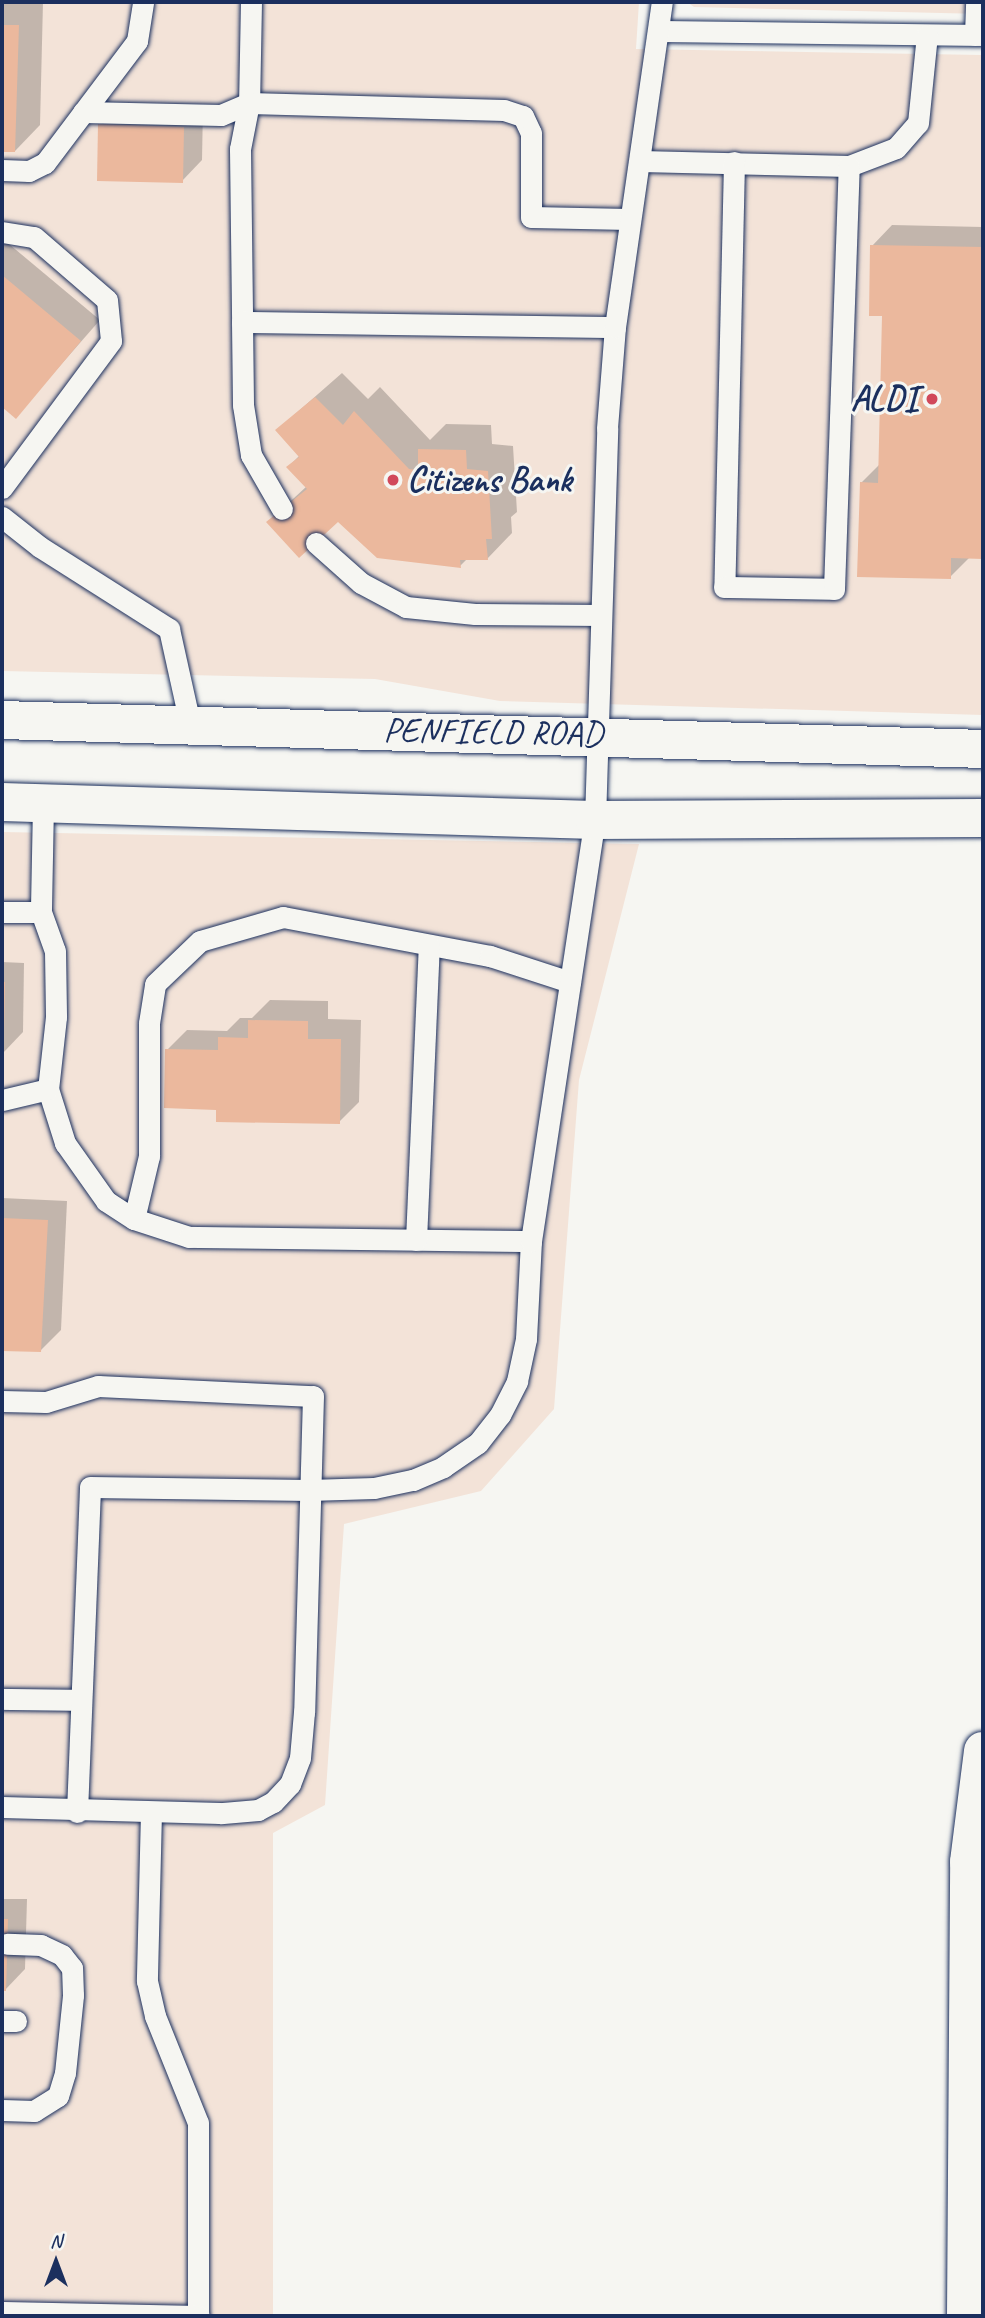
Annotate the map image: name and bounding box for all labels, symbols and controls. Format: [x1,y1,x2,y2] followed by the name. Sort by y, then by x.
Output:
[851,378,918,420] place label: ALDI
[924,391,940,407] marker: ALDI
[407,459,572,501] place label: Citizens Bank
[385,472,401,488] marker: Citizens Bank
[382,709,604,755] street label: PENFIELD ROAD
[21,2227,91,2297] north arrow
[50,2229,62,2253] text: N

